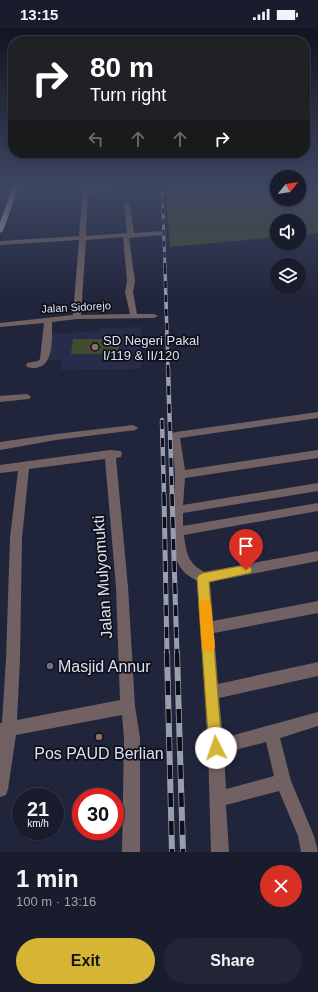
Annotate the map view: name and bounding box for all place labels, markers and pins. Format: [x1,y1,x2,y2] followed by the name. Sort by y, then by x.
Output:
[103,333,199,363] place label: SD Negeri Pakal I/119 & II/120
[90,342,100,352] marker: SD Negeri Pakal I/119 & II/120
[229,529,263,570] pin
[58,658,151,675] place label: Masjid Annur
[45,661,55,671] marker: Masjid Annur
[94,732,104,742] marker: Pos PAUD Berlian
[34,745,164,762] place label: Pos PAUD Berlian

